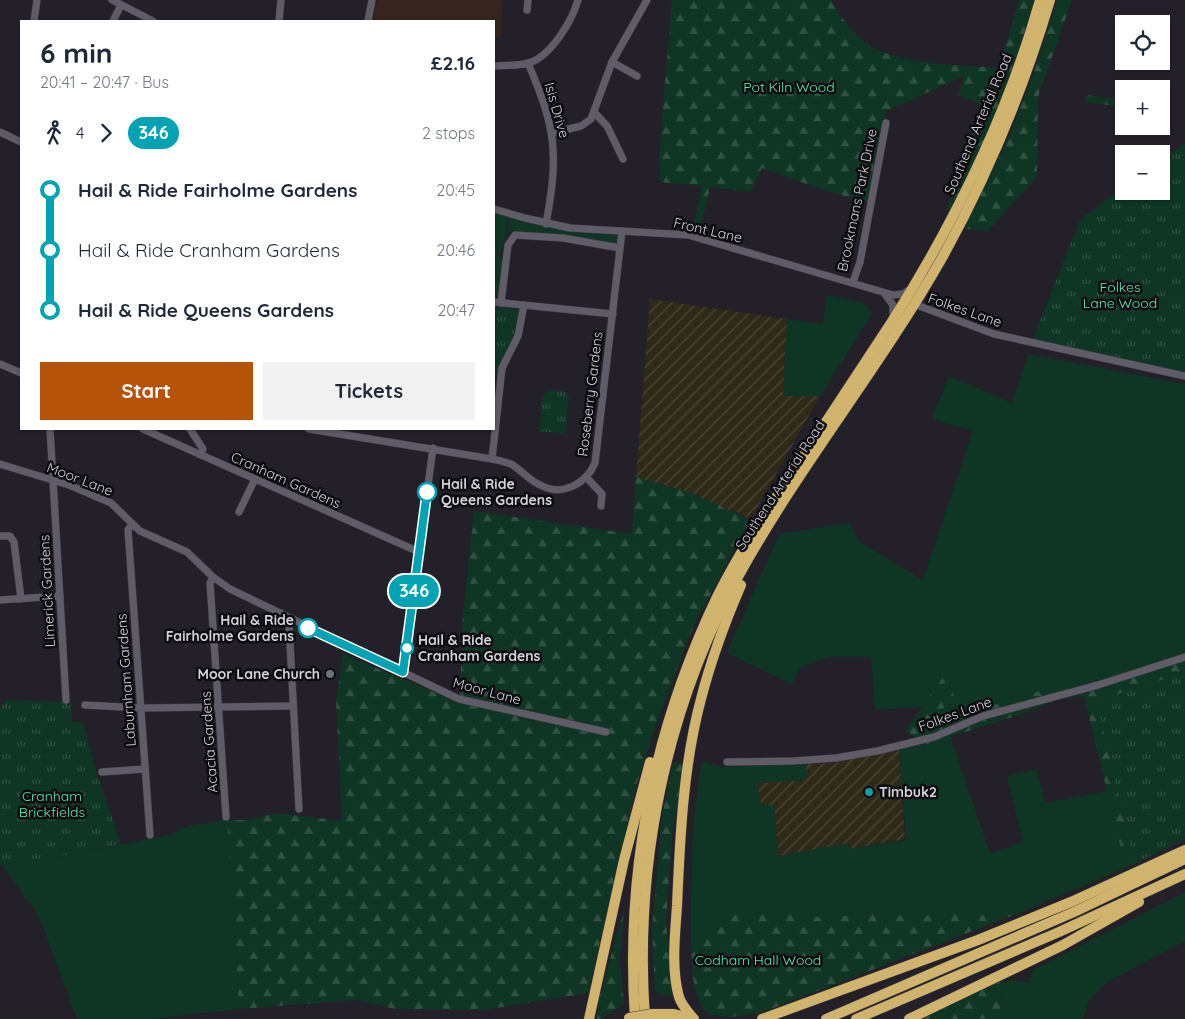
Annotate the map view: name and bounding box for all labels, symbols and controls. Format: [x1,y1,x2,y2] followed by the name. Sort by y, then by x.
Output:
[1115,15,1170,200] map controls
[1115,15,1170,70] button: locate
[40,35,112,70] text: 6 min
[431,51,475,75] text: £2.16
[940,51,1016,197] street label: Southend Arterial Road
[40,72,169,92] text: 20:41 – 20:47 · Bus
[743,78,835,96] park label: Pot Kiln Wood
[540,80,574,140] street label: Isis Drive
[1115,80,1170,135] button: +
[40,119,68,147] icon: walk
[92,119,120,147] icon: forward
[138,121,169,144] text: 346
[76,123,84,143] text: 4
[422,123,475,143] text: 2 stops
[833,127,881,273] street label: Brookmans Park Drive
[1115,145,1170,200] button: −
[78,178,357,202] text: Hail & Ride Fairholme Gardens
[436,180,475,200] text: 20:45
[672,213,744,247] street label: Front Lane
[78,238,340,262] text: Hail & Ride Cranham Gardens
[437,240,475,260] text: 20:46
[1083,278,1157,312] park label: Folkes Lane Wood
[926,289,1004,331] street label: Folkes Lane
[78,298,334,322] text: Hail & Ride Queens Gardens
[437,300,475,320] text: 20:47
[573,331,607,457] street label: Roseberry Gardens
[40,362,253,420] button: Start
[263,362,475,420] button: Tickets
[731,417,829,553] street label: Southend Arterial Road
[228,448,344,512] street label: Cranham Gardens
[44,458,116,500] street label: Moor Lane
[441,475,552,509] place label: Hail & Ride Queens Gardens
[417,482,437,502] marker: Hail & Ride Queens Gardens
[35,534,59,648] street label: Limerick Gardens
[385,575,443,607] line badge: 346
[399,579,429,602] text: 346
[166,611,294,645] place label: Hail & Ride Fairholme Gardens
[112,613,140,747] street label: Laburnham Gardens
[298,618,318,638] marker: Hail & Ride Fairholme Gardens
[418,631,541,665] place label: Hail & Ride Cranham Gardens
[400,641,414,655] marker: Hail & Ride Cranham Gardens
[197,665,320,683] place label: Moor Lane Church
[324,668,336,680] marker: Moor Lane Church
[451,673,523,709] street label: Moor Lane
[196,691,222,793] street label: Acacia Gardens
[916,692,994,736] street label: Folkes Lane
[879,783,937,801] place label: Timbuk2
[863,786,875,798] marker: Timbuk2
[19,787,85,821] park label: Cranham Brickfields
[695,951,821,969] park label: Codham Hall Wood

